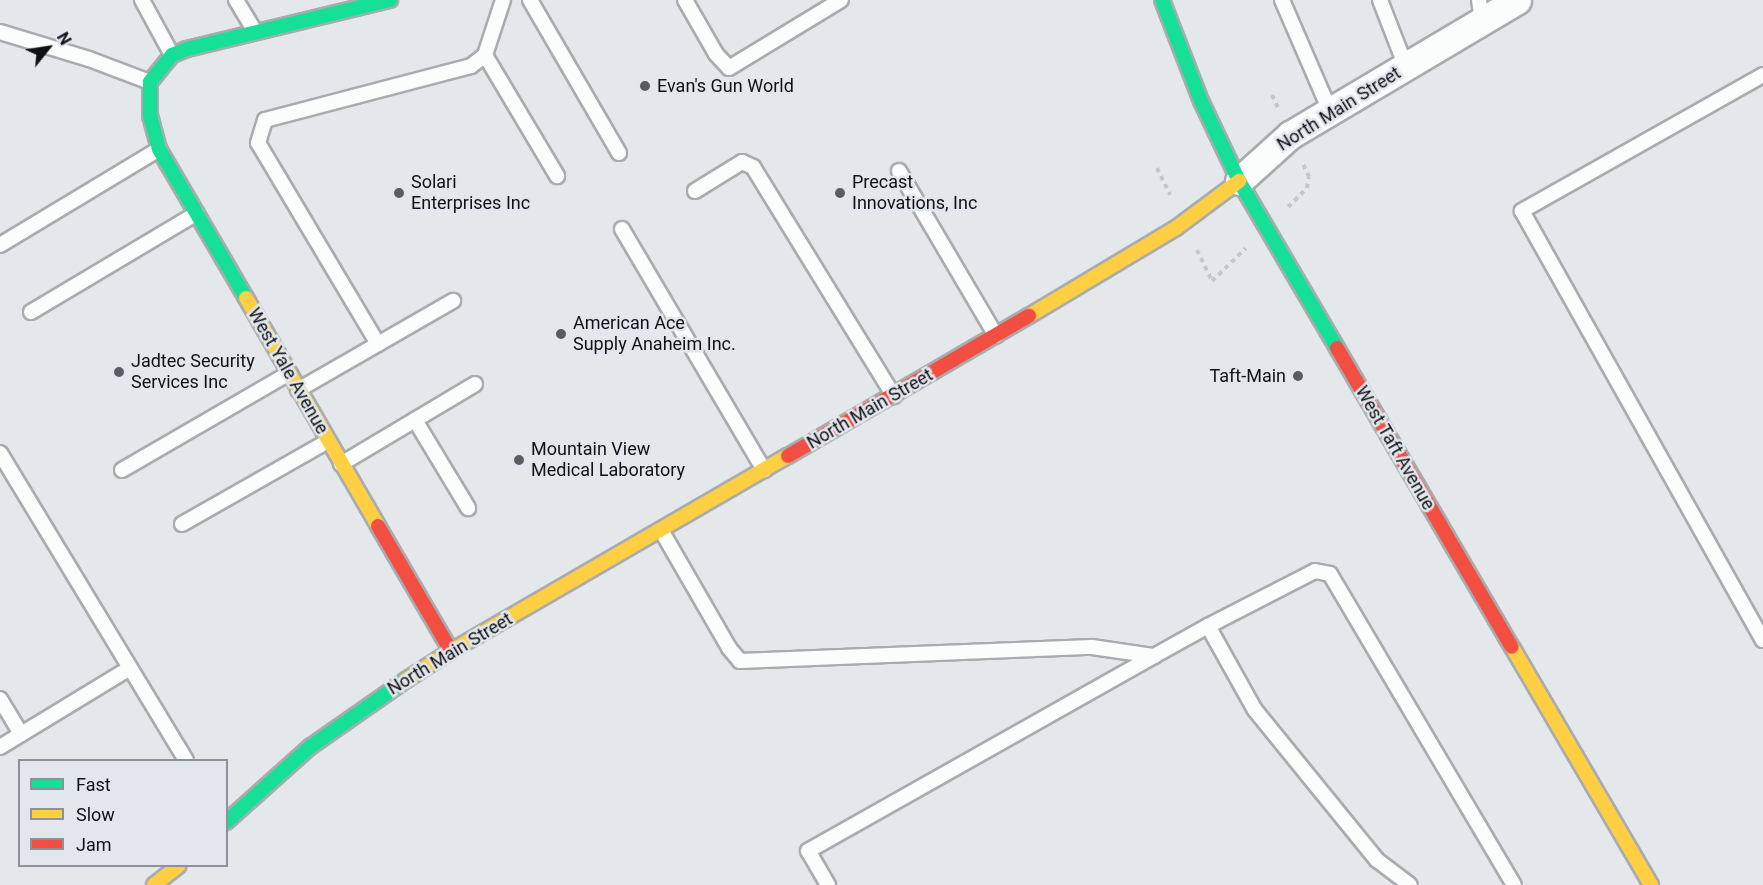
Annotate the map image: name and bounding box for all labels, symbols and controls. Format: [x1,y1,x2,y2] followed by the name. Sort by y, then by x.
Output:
[18,18,78,78] north arrow
[53,29,75,48] text: N
[1273,62,1405,156] street label: North Main Street
[657,75,794,97] place label: Evan's Gun World
[638,79,652,93] marker: Evan's Gun World
[411,172,530,214] place label: Solari Enterprises Inc
[852,172,977,214] place label: Precast Innovations, Inc
[392,186,406,200] marker: Solari Enterprises Inc
[833,186,847,200] marker: Precast Innovations, Inc
[243,304,333,438] street label: West Yale Avenue
[573,313,736,356] place label: American Ace Supply Anaheim Inc.
[554,327,568,341] marker: American Ace Supply Anaheim Inc.
[131,351,255,394] place label: Jadtec Security Services Inc
[803,364,937,454] street label: North Main Street
[112,365,126,379] marker: Jadtec Security Services Inc
[1210,365,1286,387] place label: Taft-Main
[1291,369,1305,383] marker: Taft-Main
[1351,382,1439,514] street label: West Taft Avenue
[531,439,685,482] place label: Mountain View Medical Laboratory
[512,453,526,467] marker: Mountain View Medical Laboratory
[384,608,516,700] street label: North Main Street
[18,759,228,867] legend
[76,774,111,795] text: Fast
[76,804,115,825] text: Slow
[76,834,112,855] text: Jam

